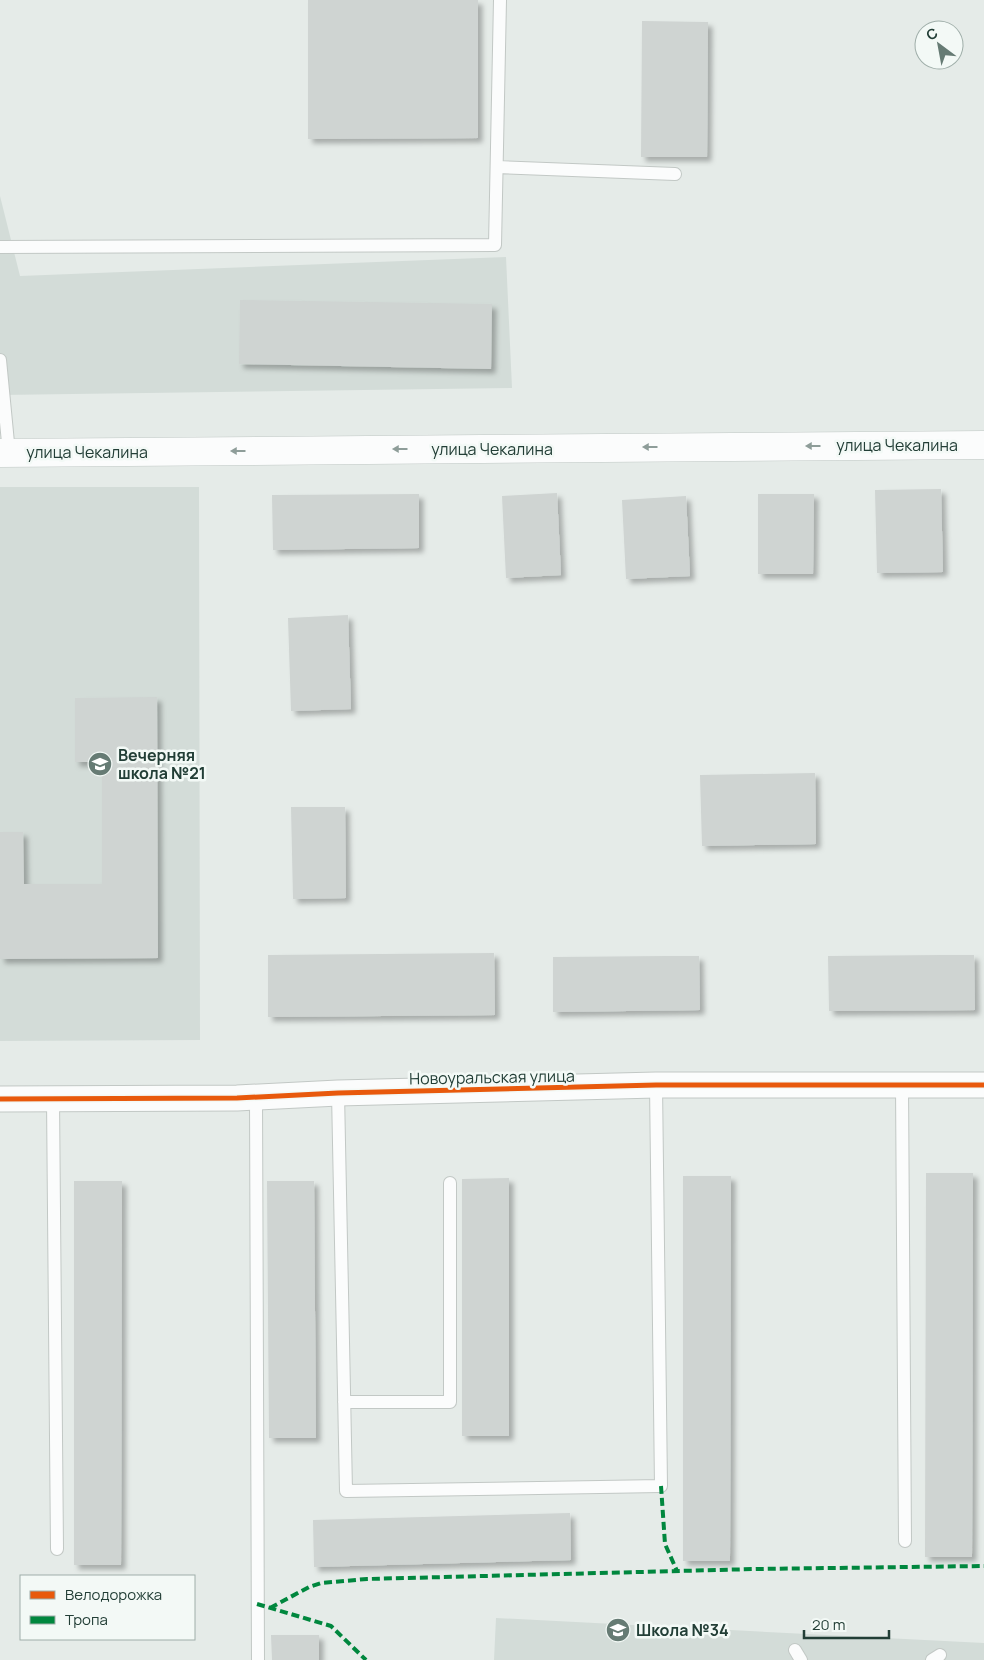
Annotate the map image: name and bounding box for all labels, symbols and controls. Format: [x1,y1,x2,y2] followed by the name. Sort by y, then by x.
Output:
[914,20,964,70] north arrow
[922,23,941,44] text: С
[836,434,958,456] street label: улица Чекалина
[431,438,553,460] street label: улица Чекалина
[26,441,148,463] street label: улица Чекалина
[805,442,821,450] one-way arrow
[642,444,658,452] one-way arrow
[392,445,408,453] one-way arrow
[230,447,246,455] one-way arrow
[118,744,206,784] place label: Вечерняя школа №21
[87,751,113,777] school or university icon: Вечерняя школа №21
[409,1065,575,1089] street label: Новоуральская улица
[20,1575,195,1640] legend
[65,1584,162,1605] text: Велодорожка
[804,1608,889,1640] scale bar
[65,1609,108,1630] text: Тропа
[812,1614,845,1635] text: 20 m
[605,1617,631,1643] school or university icon: Школа №34
[636,1619,729,1641] place label: Школа №34

